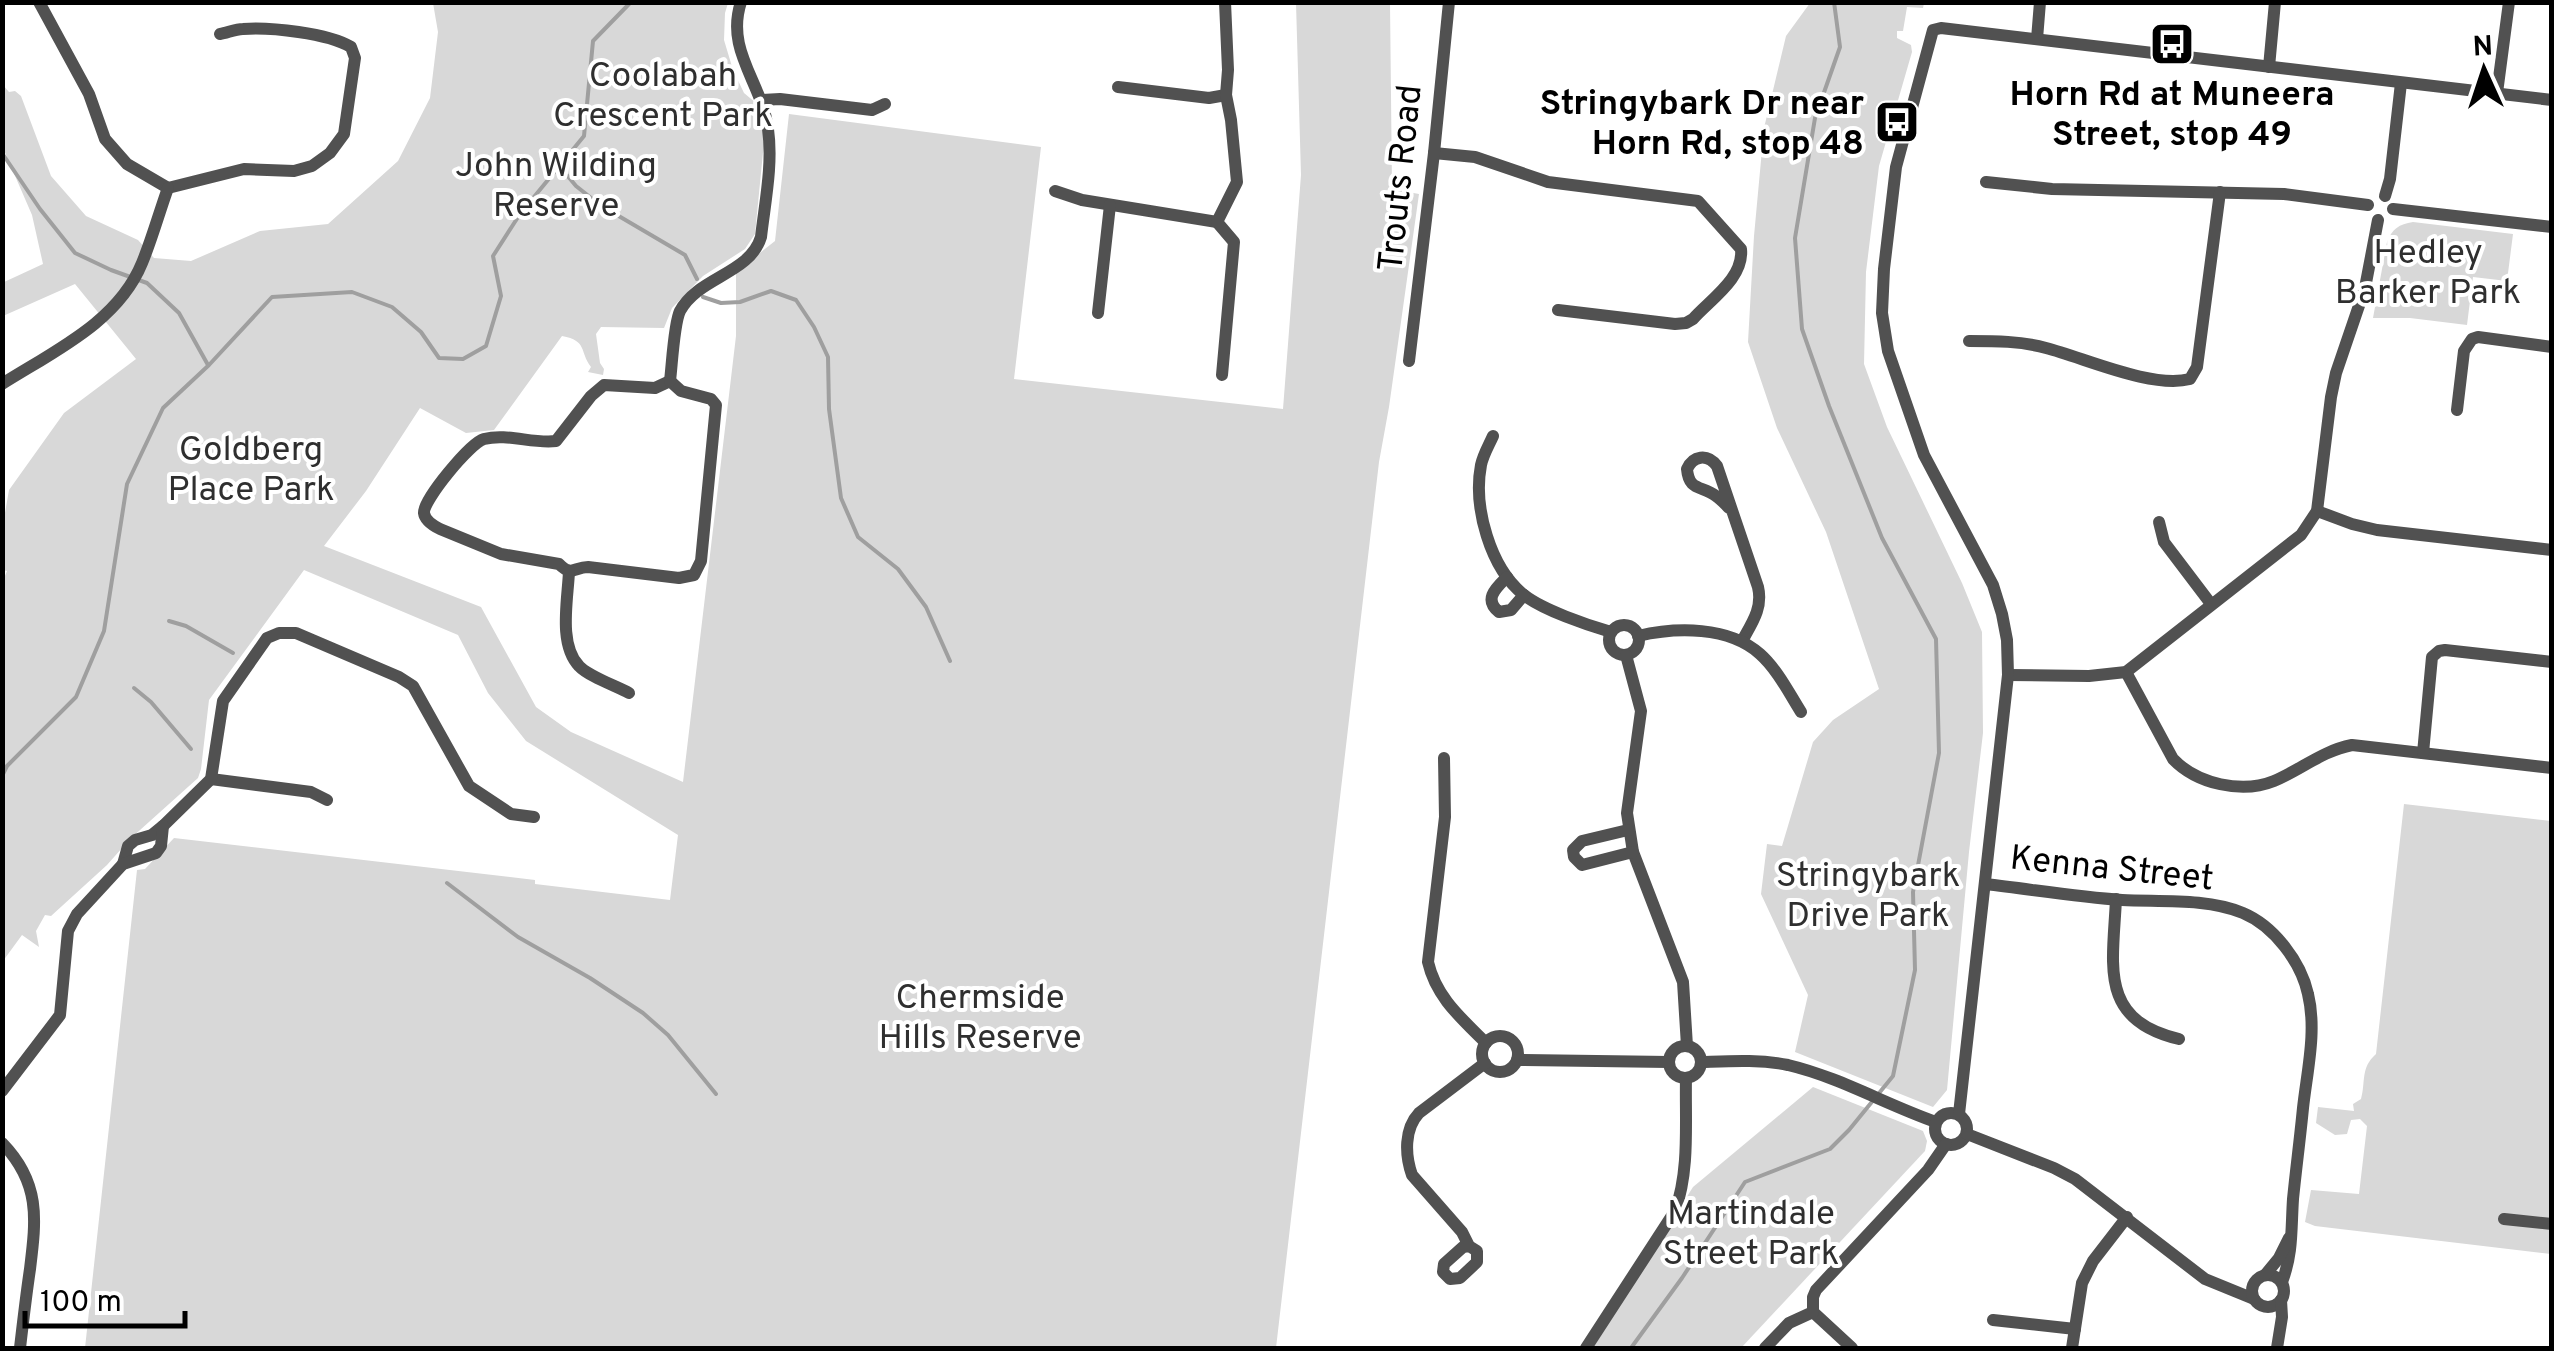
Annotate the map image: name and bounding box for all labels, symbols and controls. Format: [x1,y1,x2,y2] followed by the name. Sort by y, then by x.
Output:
[2434,20,2534,120] north arrow
[2149,21,2195,67] bus stop icon: Horn Rd at Muneera Street, stop 49
[2472,30,2494,67] text: N
[553,55,773,139] park label: Coolabah Crescent Park
[2009,74,2335,158] place label: Horn Rd at Muneera Street, stop 49
[1370,83,1434,274] street label: Trouts Road
[1540,83,1864,167] place label: Stringybark Dr near Horn Rd, stop 48
[1874,99,1920,145] bus stop icon: Stringybark Dr near Horn Rd, stop 48
[455,145,657,229] park label: John Wilding Reserve
[2335,232,2521,316] park label: Hedley Barker Park
[167,429,335,513] park label: Goldberg Place Park
[2008,837,2216,903] street label: Kenna Street
[1776,855,1960,939] park label: Stringybark Drive Park
[879,977,1082,1061] park label: Chermside Hills Reserve
[1663,1193,1839,1277] park label: Martindale Street Park
[25,1266,185,1328] scale bar
[40,1285,122,1322] text: 100 m

